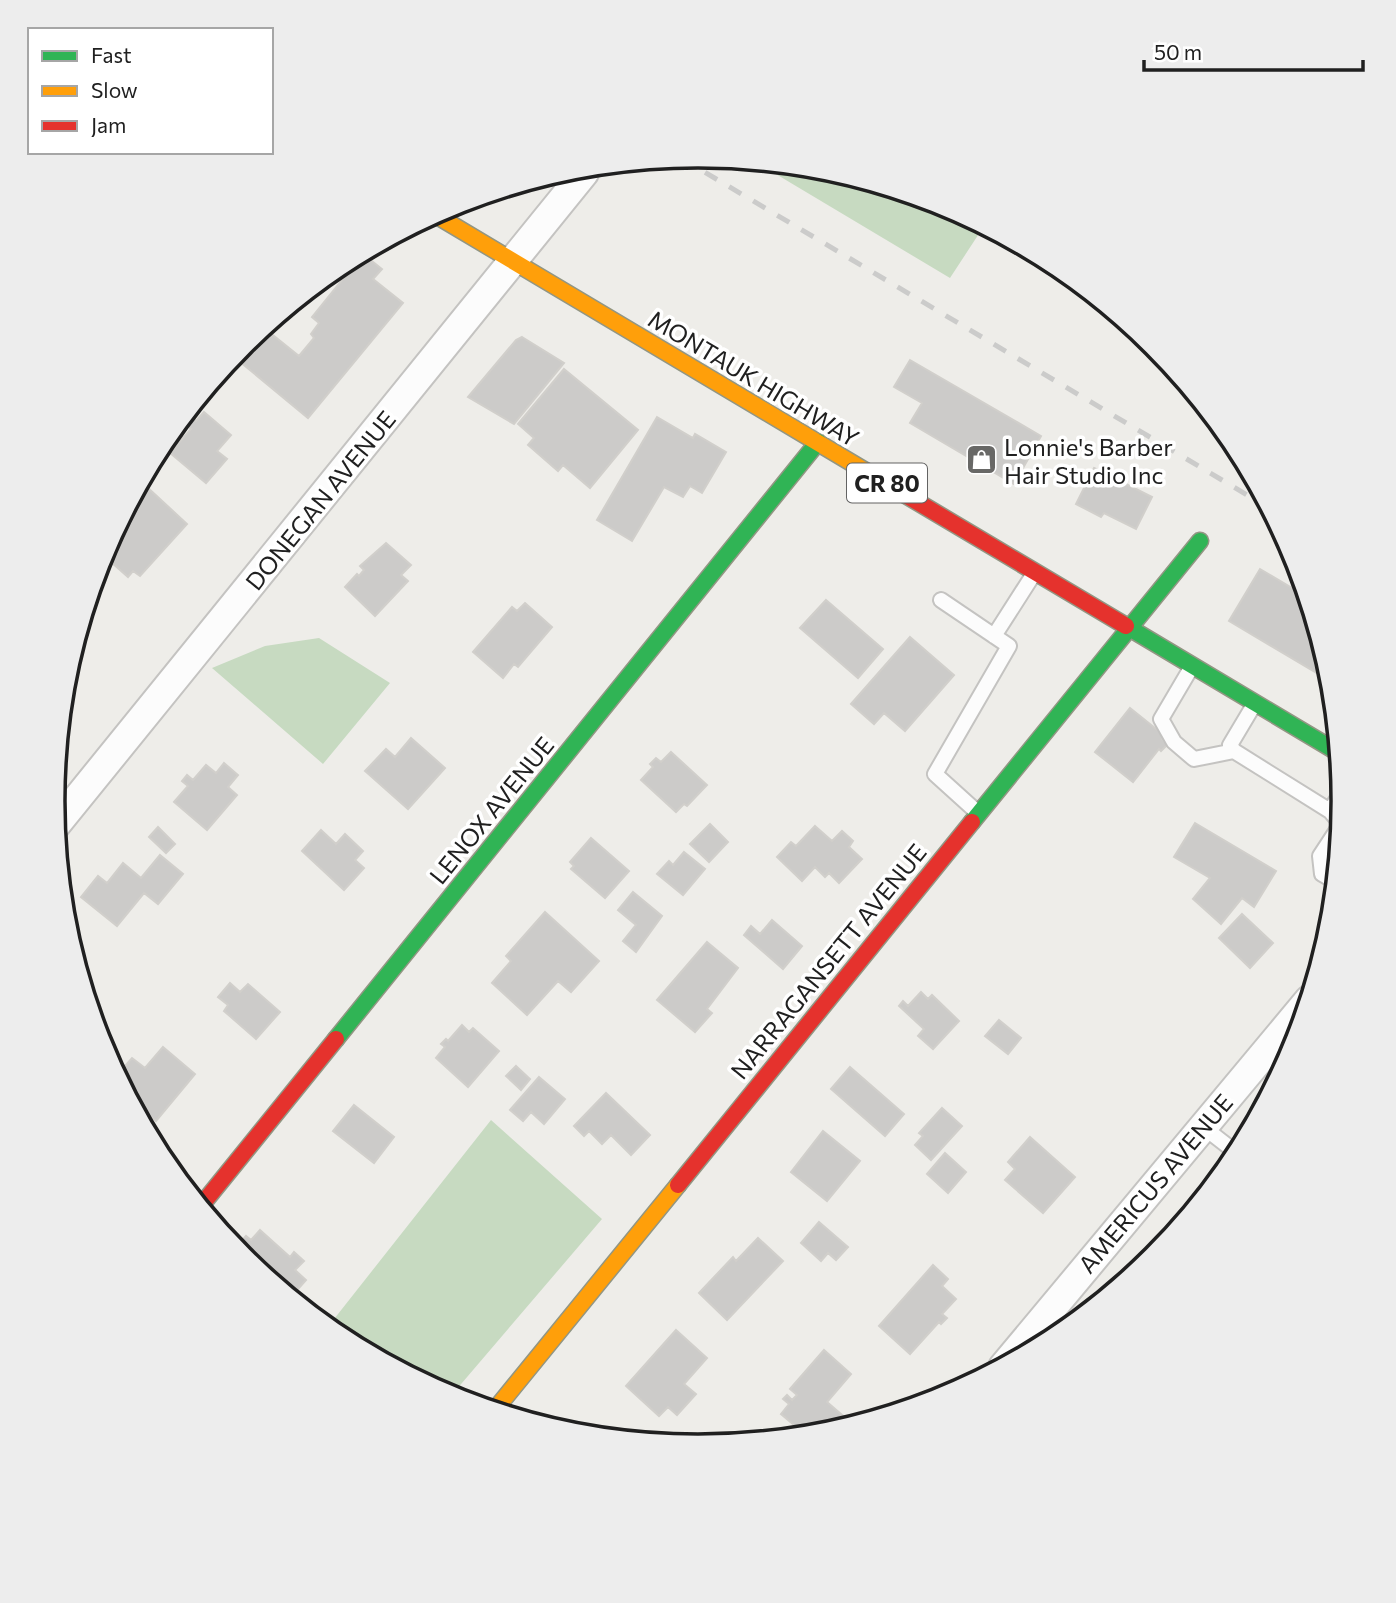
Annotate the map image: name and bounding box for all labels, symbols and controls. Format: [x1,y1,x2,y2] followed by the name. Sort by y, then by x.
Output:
[28,28,273,154] legend
[1144,28,1363,72] scale bar
[1154,39,1202,64] text: 50 m
[91,42,132,67] text: Fast
[91,77,138,102] text: Slow
[91,112,126,137] text: Jam
[643,304,865,453] street label: MONTAUK HIGHWAY
[239,405,401,595] street label: DONEGAN AVENUE
[1004,432,1173,489] place label: Lonnie's Barber Hair Studio Inc
[964,443,998,477] shop icon: Lonnie's Barber Hair Studio Inc
[847,463,927,503] road number: CR 80
[423,730,559,890] street label: LENOX AVENUE
[724,838,932,1084] street label: NARRAGANSETT AVENUE
[1072,1088,1238,1278] street label: AMERICUS AVENUE

